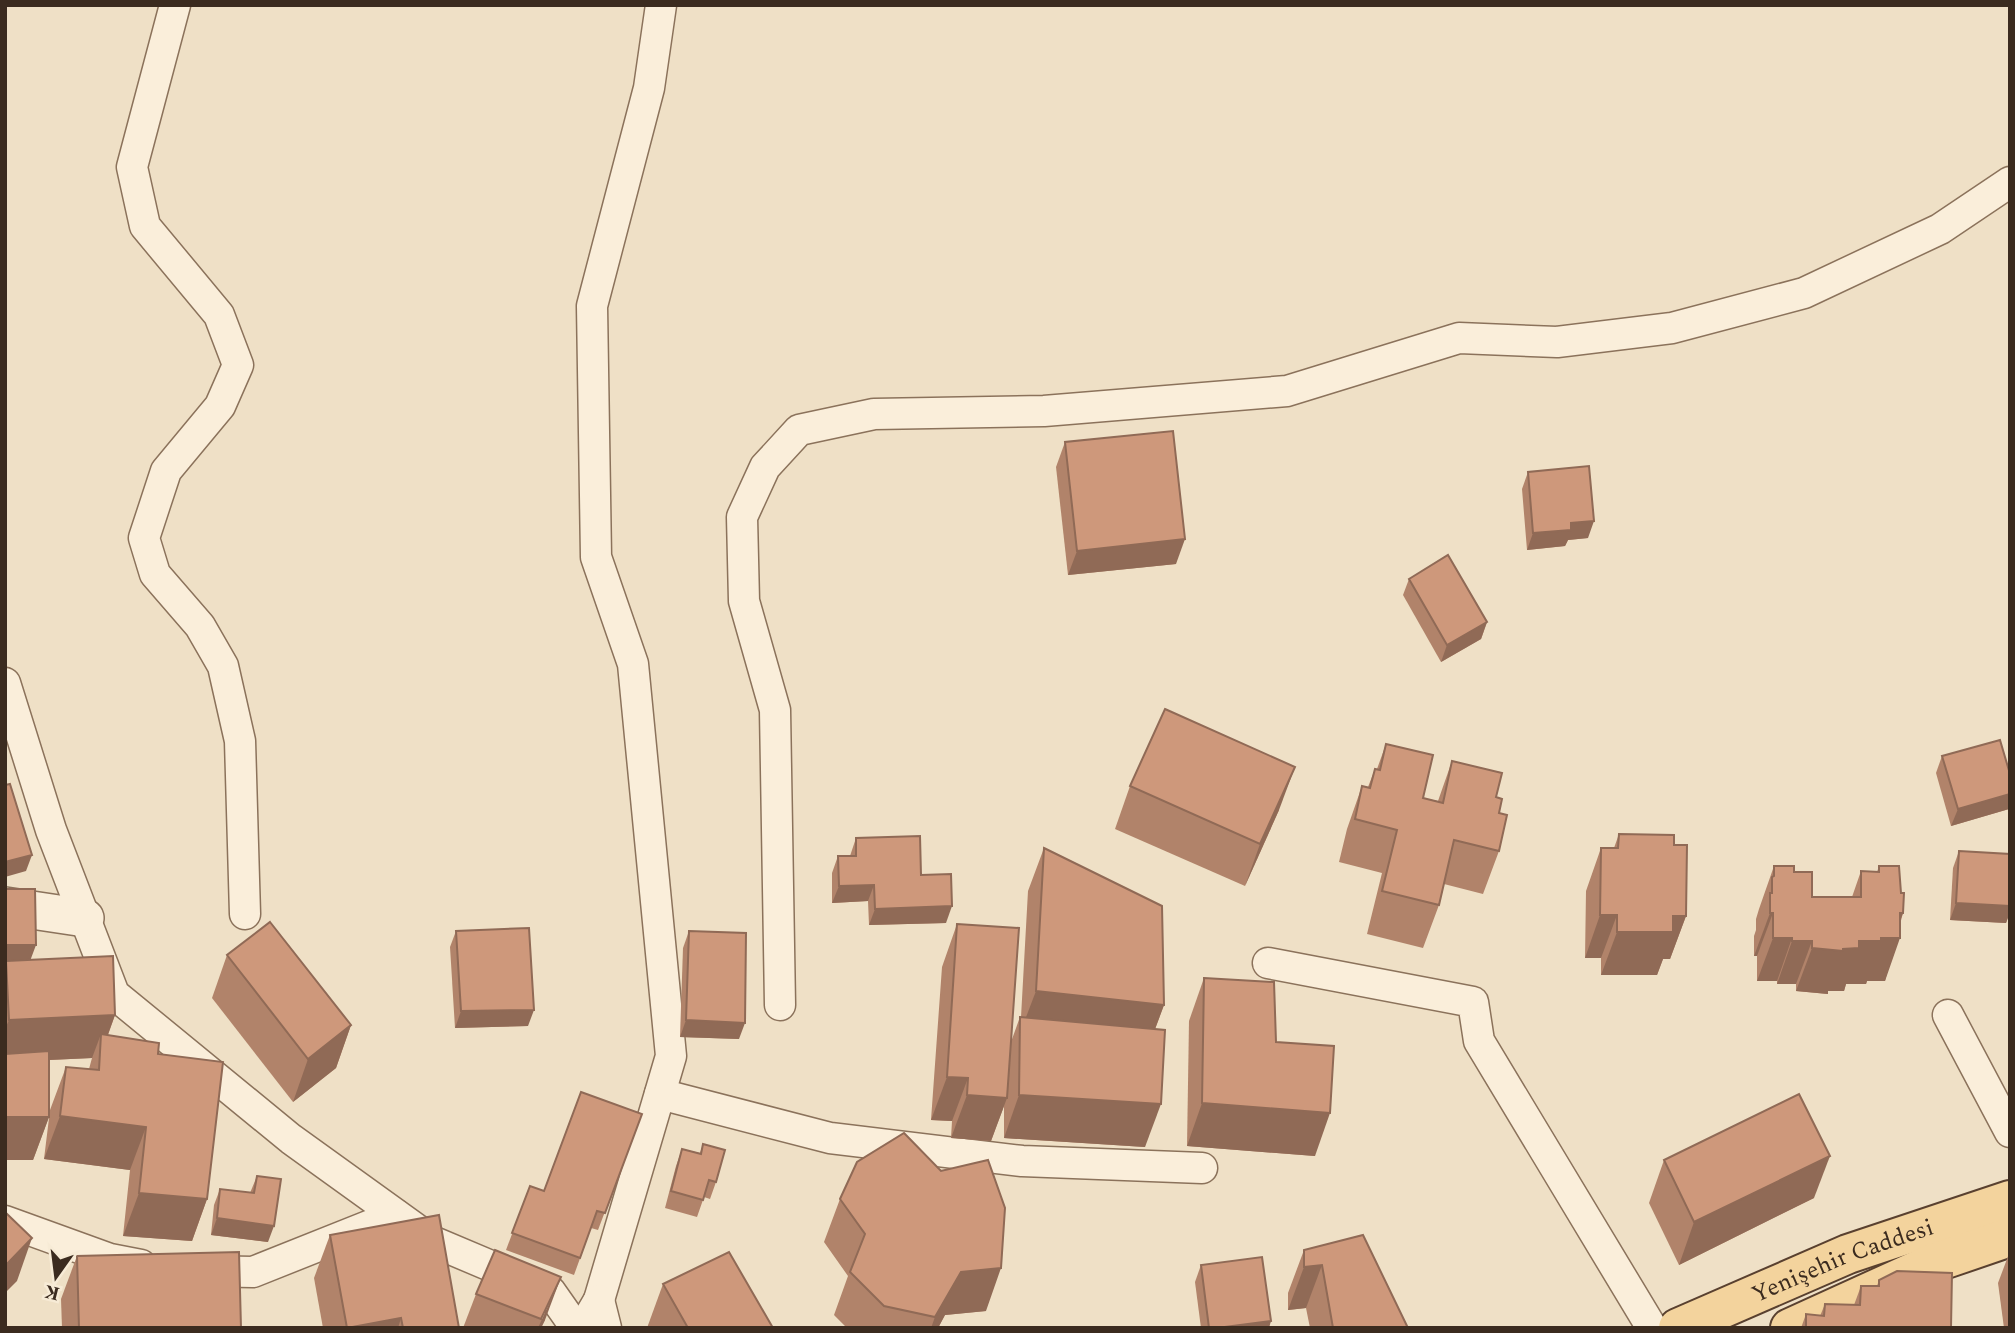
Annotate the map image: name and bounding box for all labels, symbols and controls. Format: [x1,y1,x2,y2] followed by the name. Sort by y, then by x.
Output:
[1746,1210,1939,1313] street label: Yenişehir Caddesi
[21,1242,91,1312] north arrow
[41,1276,63,1308] text: K

